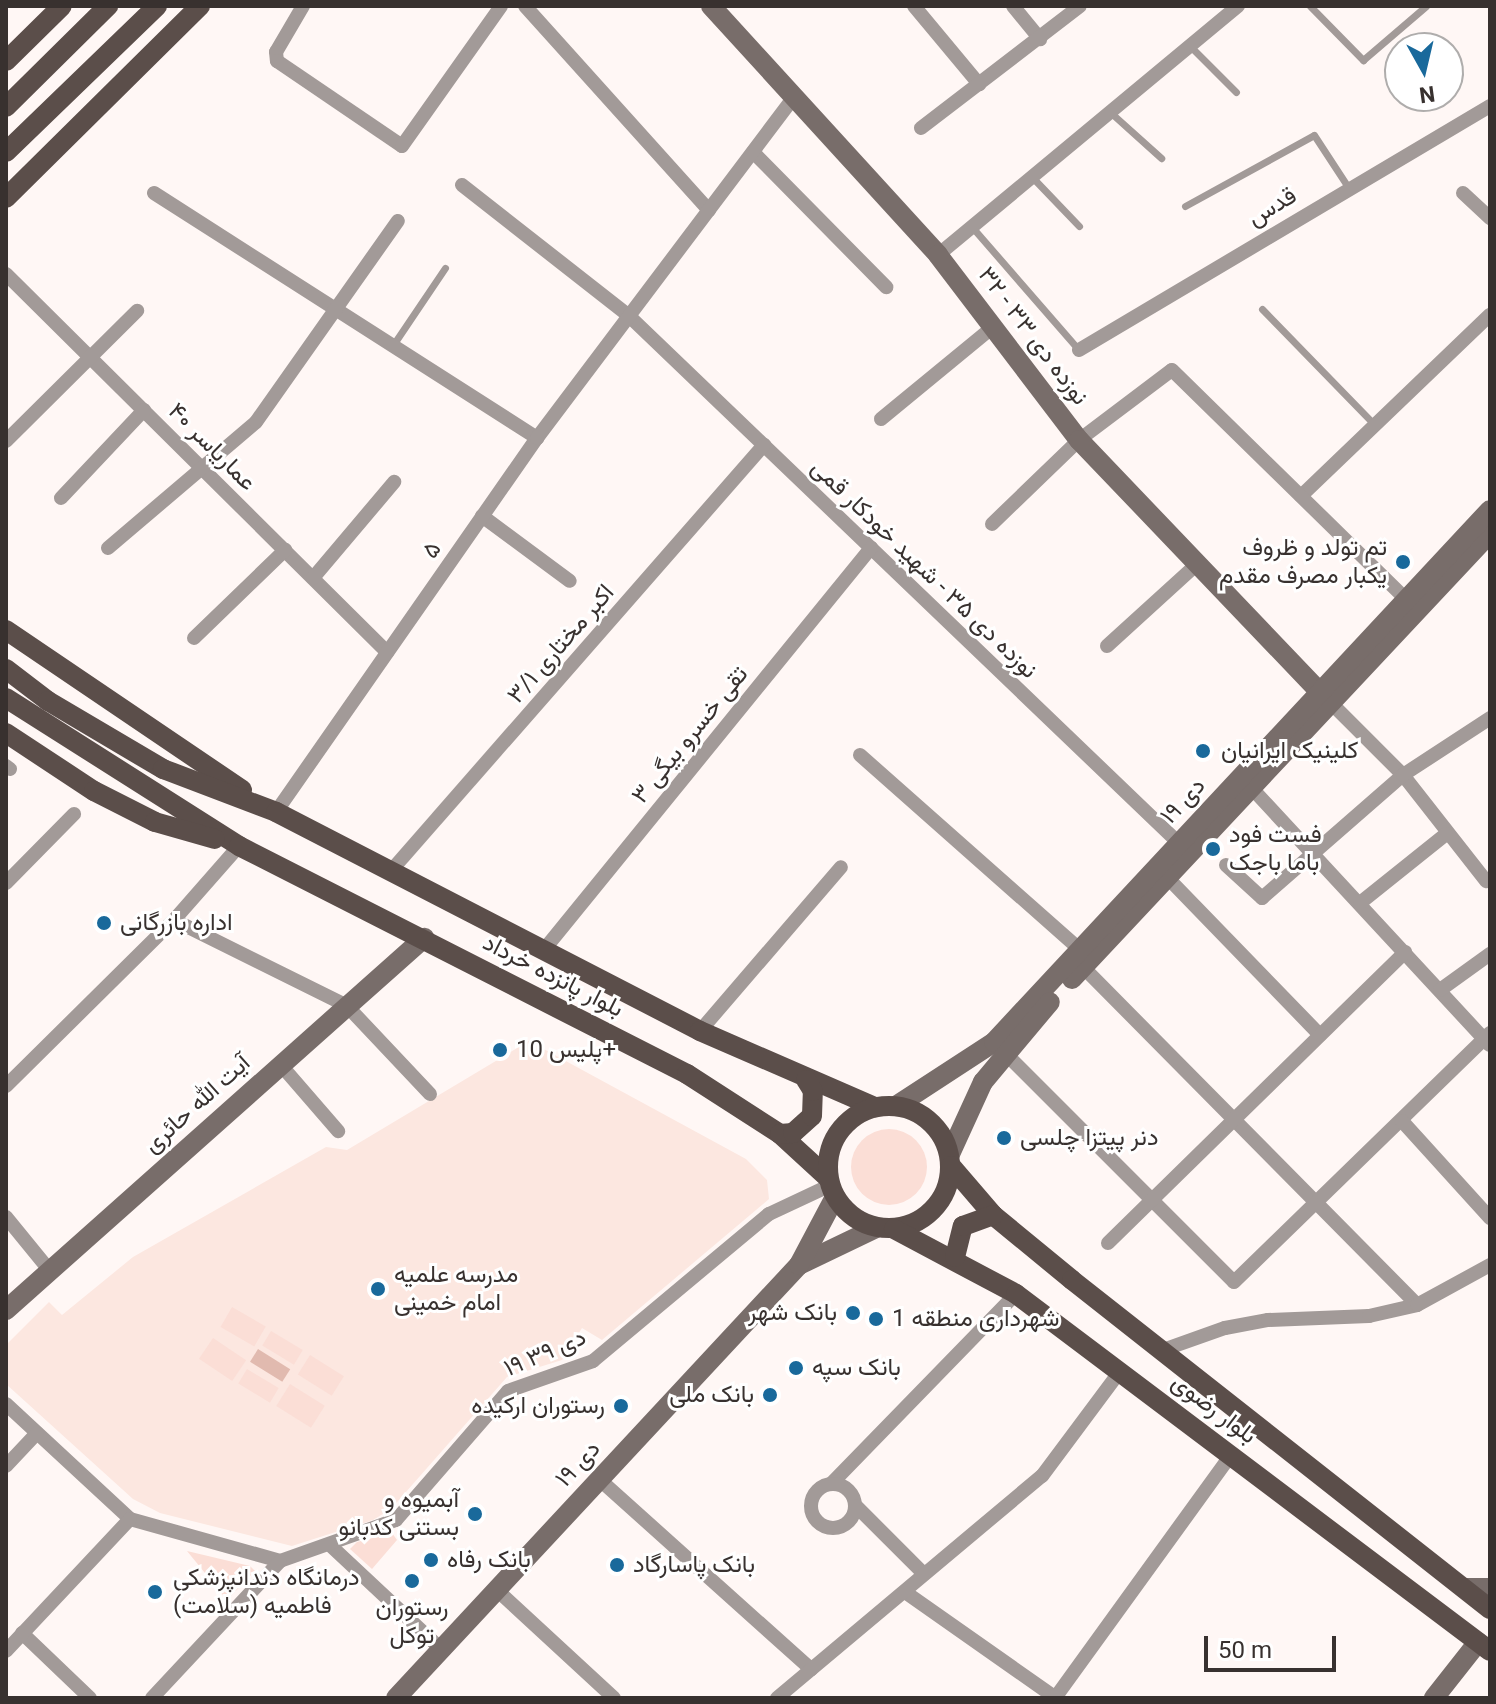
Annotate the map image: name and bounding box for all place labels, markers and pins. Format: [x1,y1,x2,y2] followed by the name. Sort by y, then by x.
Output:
[1219,534,1387,590] place label: تم تولد و ظروف یکبار مصرف مقدم
[1394,553,1412,571] marker: تم تولد و ظروف یکبار مصرف مقدم
[1221,737,1358,765] place label: کلینیک ایرانیان
[1192,740,1214,762] marker: کلینیک ایرانیان
[1229,821,1322,877] place label: فست فود باما باجک
[1204,840,1222,858] marker: فست فود باما باجک
[120,909,233,937] place label: اداره بازرگانی
[95,914,113,932] marker: اداره بازرگانی
[516,1036,616,1064] place label: پلیس 10+
[491,1041,509,1059] marker: پلیس 10+
[1020,1124,1158,1152] place label: دنر پیتزا چلسی
[995,1129,1013,1147] marker: دنر پیتزا چلسی
[394,1261,518,1317] place label: مدرسه علمیه امام خمینی
[369,1280,387,1298] marker: مدرسه علمیه امام خمینی
[748,1299,837,1327] place label: بانک شهر
[844,1304,862,1322] marker: بانک شهر
[892,1305,1059,1333] place label: شهرداری منطقه 1
[867,1310,885,1328] marker: شهرداری منطقه 1
[812,1354,901,1382] place label: بانک سپه
[787,1359,805,1377] marker: بانک سپه
[669,1381,754,1409] place label: بانک ملی
[761,1386,779,1404] marker: بانک ملی
[471,1392,605,1420] place label: رستوران ارکیده
[612,1397,630,1415] marker: رستوران ارکیده
[339,1486,459,1542] place label: آبمیوه و بستنی کدبانو
[466,1505,484,1523] marker: آبمیوه و بستنی کدبانو
[447,1546,531,1574] place label: بانک رفاه
[422,1551,440,1569] marker: بانک رفاه
[633,1551,755,1579] place label: بانک پاسارگاد
[608,1556,626,1574] marker: بانک پاسارگاد
[173,1564,360,1620] place label: درمانگاه دندانپزشکی فاطمیه (سلامت)
[403,1572,421,1590] marker: رستوران توکل
[144,1581,166,1603] marker: درمانگاه دندانپزشکی فاطمیه (سلامت)
[376,1594,448,1650] place label: رستوران توکل

